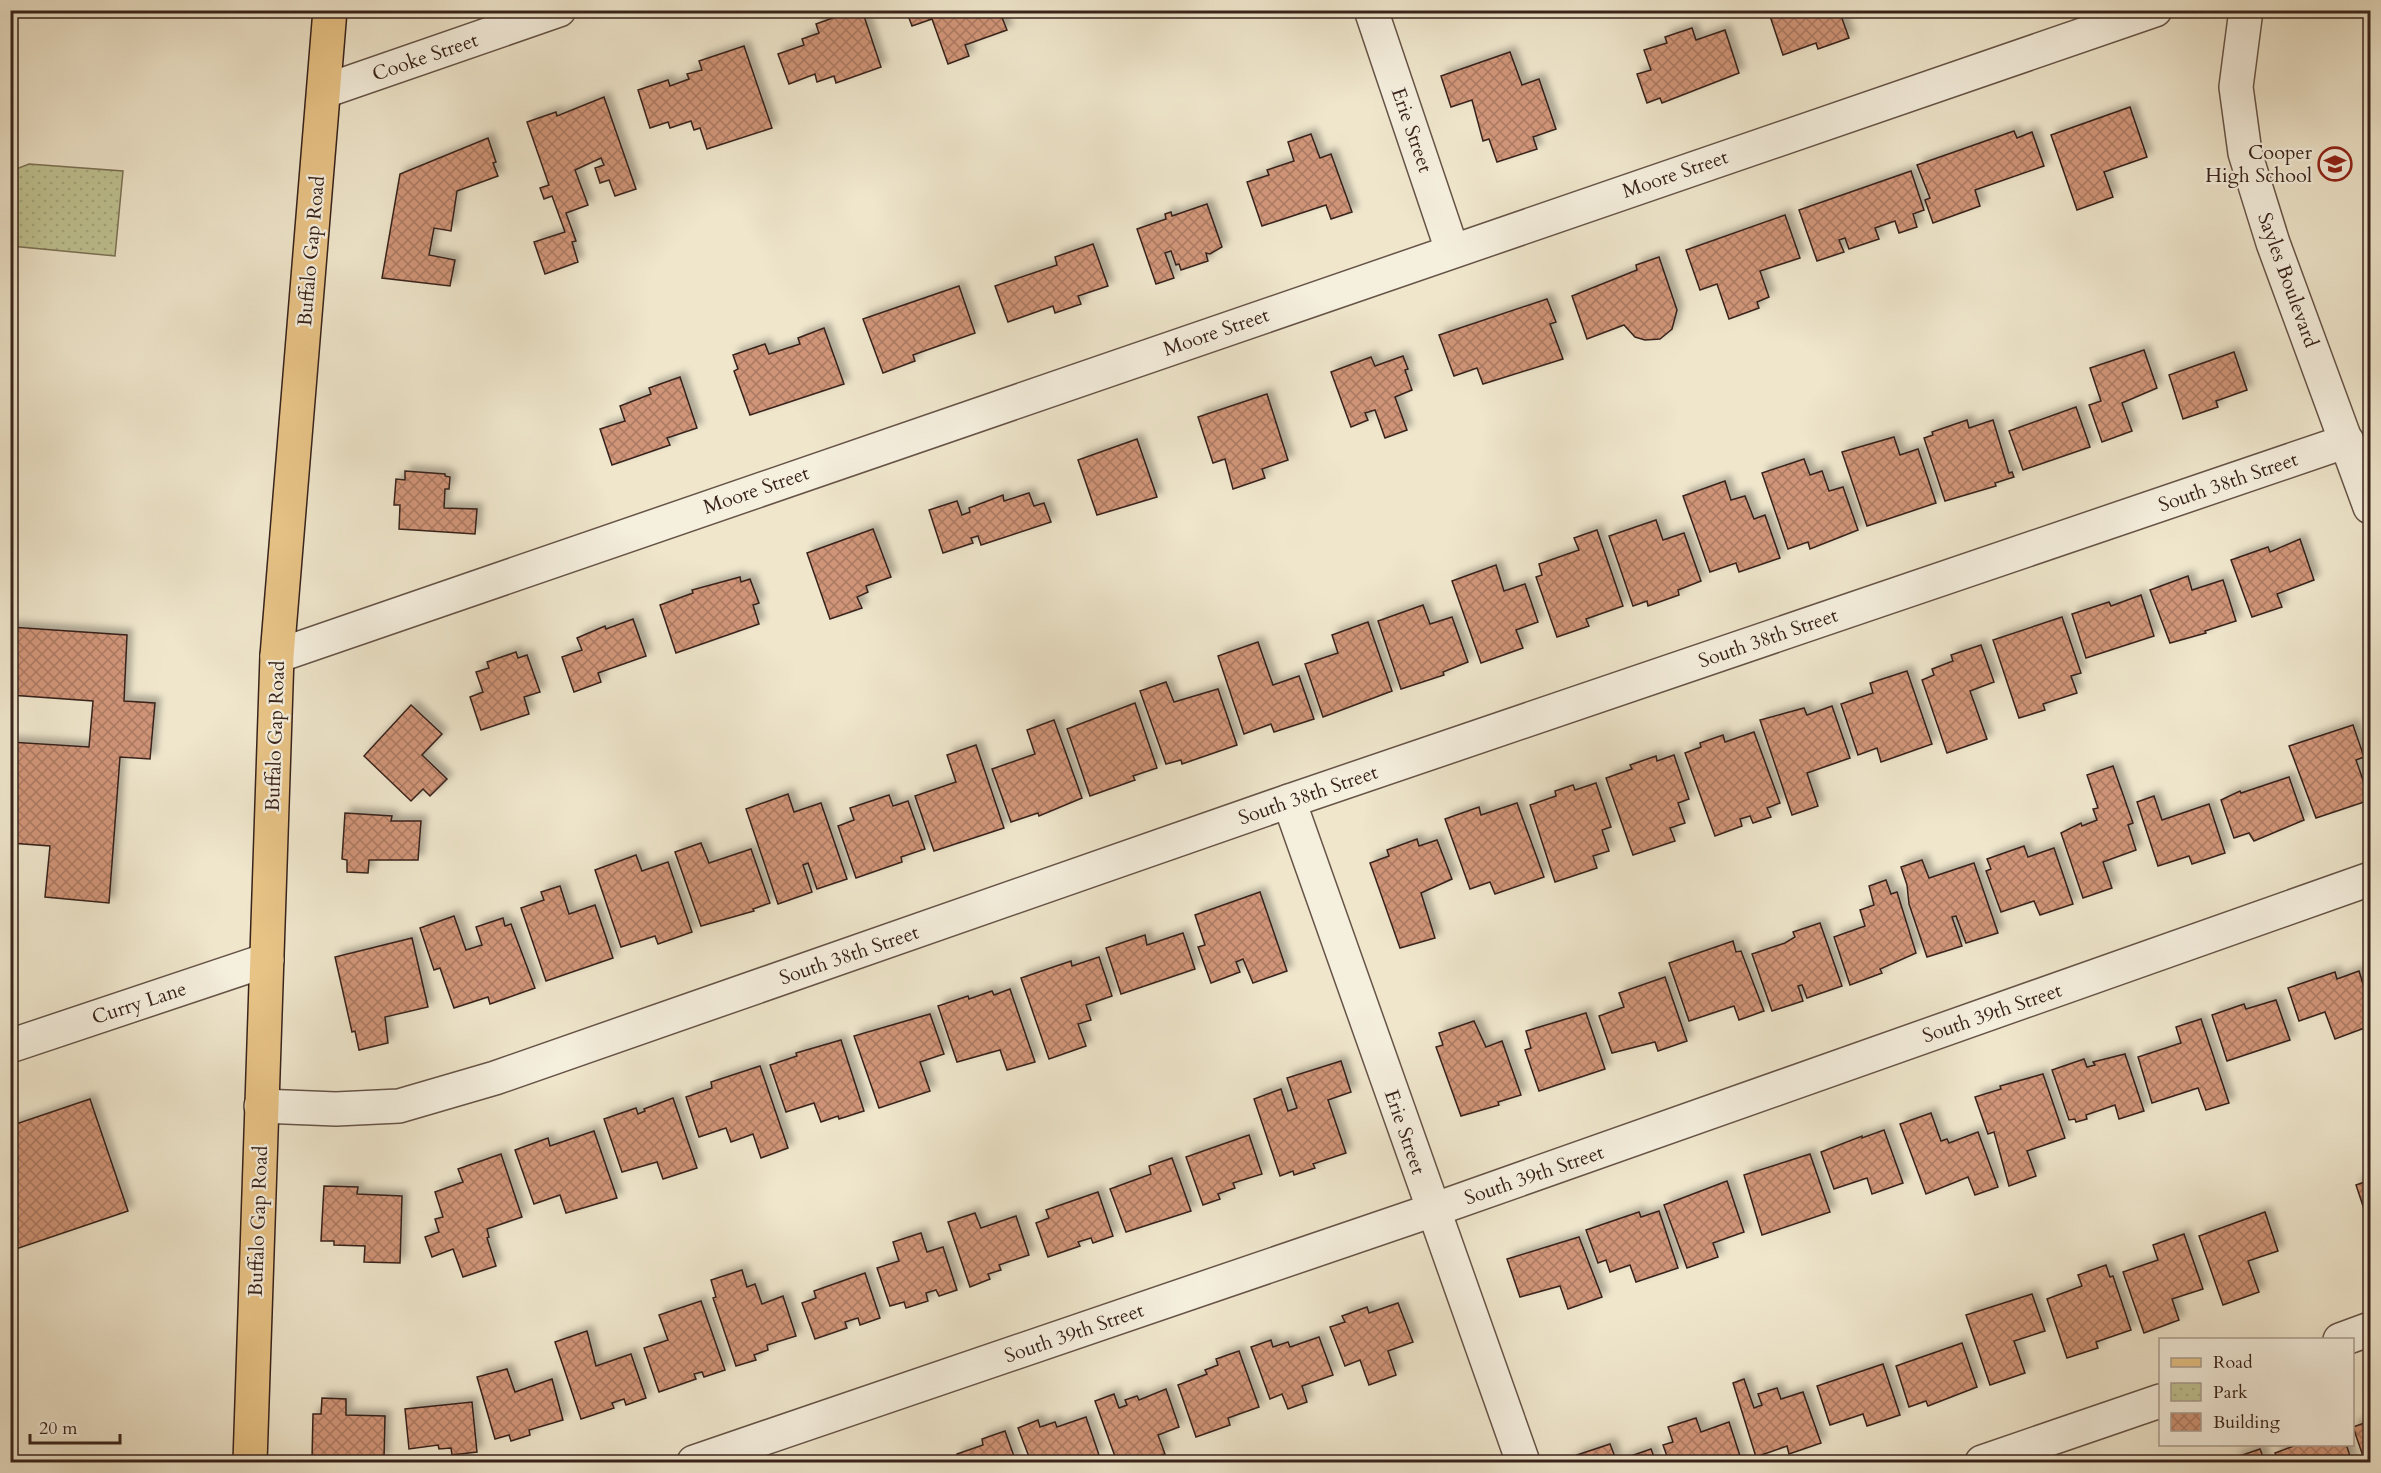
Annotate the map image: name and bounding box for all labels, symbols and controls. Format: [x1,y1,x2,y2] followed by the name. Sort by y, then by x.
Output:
[369,26,482,88] street label: Cooke Street
[1385,84,1439,177] street label: Erie Street
[2205,139,2313,189] place label: Cooper High School
[1618,143,1732,205] street label: Moore Street
[2317,146,2353,182] school or university icon: Cooper High School
[291,174,331,327] street label: Buffalo Gap Road
[2251,209,2325,352] street label: Sayles Boulevard
[1159,301,1273,363] street label: Moore Street
[2155,445,2302,518] street label: South 38th Street
[699,459,813,521] street label: Moore Street
[1695,601,1842,674] street label: South 38th Street
[259,660,291,812] street label: Buffalo Gap Road
[1235,758,1382,831] street label: South 38th Street
[776,918,923,991] street label: South 38th Street
[88,975,190,1031] street label: Curry Lane
[1919,976,2066,1049] street label: South 39th Street
[1378,1086,1432,1179] street label: Erie Street
[1461,1138,1608,1211] street label: South 39th Street
[242,1145,274,1297] street label: Buffalo Gap Road
[1001,1296,1148,1369] street label: South 39th Street
[2159,1338,2354,1446] legend
[2213,1350,2253,1375] text: Road
[2213,1380,2248,1405] text: Park
[30,1407,120,1445] scale bar
[2213,1410,2281,1435] text: Building
[39,1416,78,1441] text: 20 m

